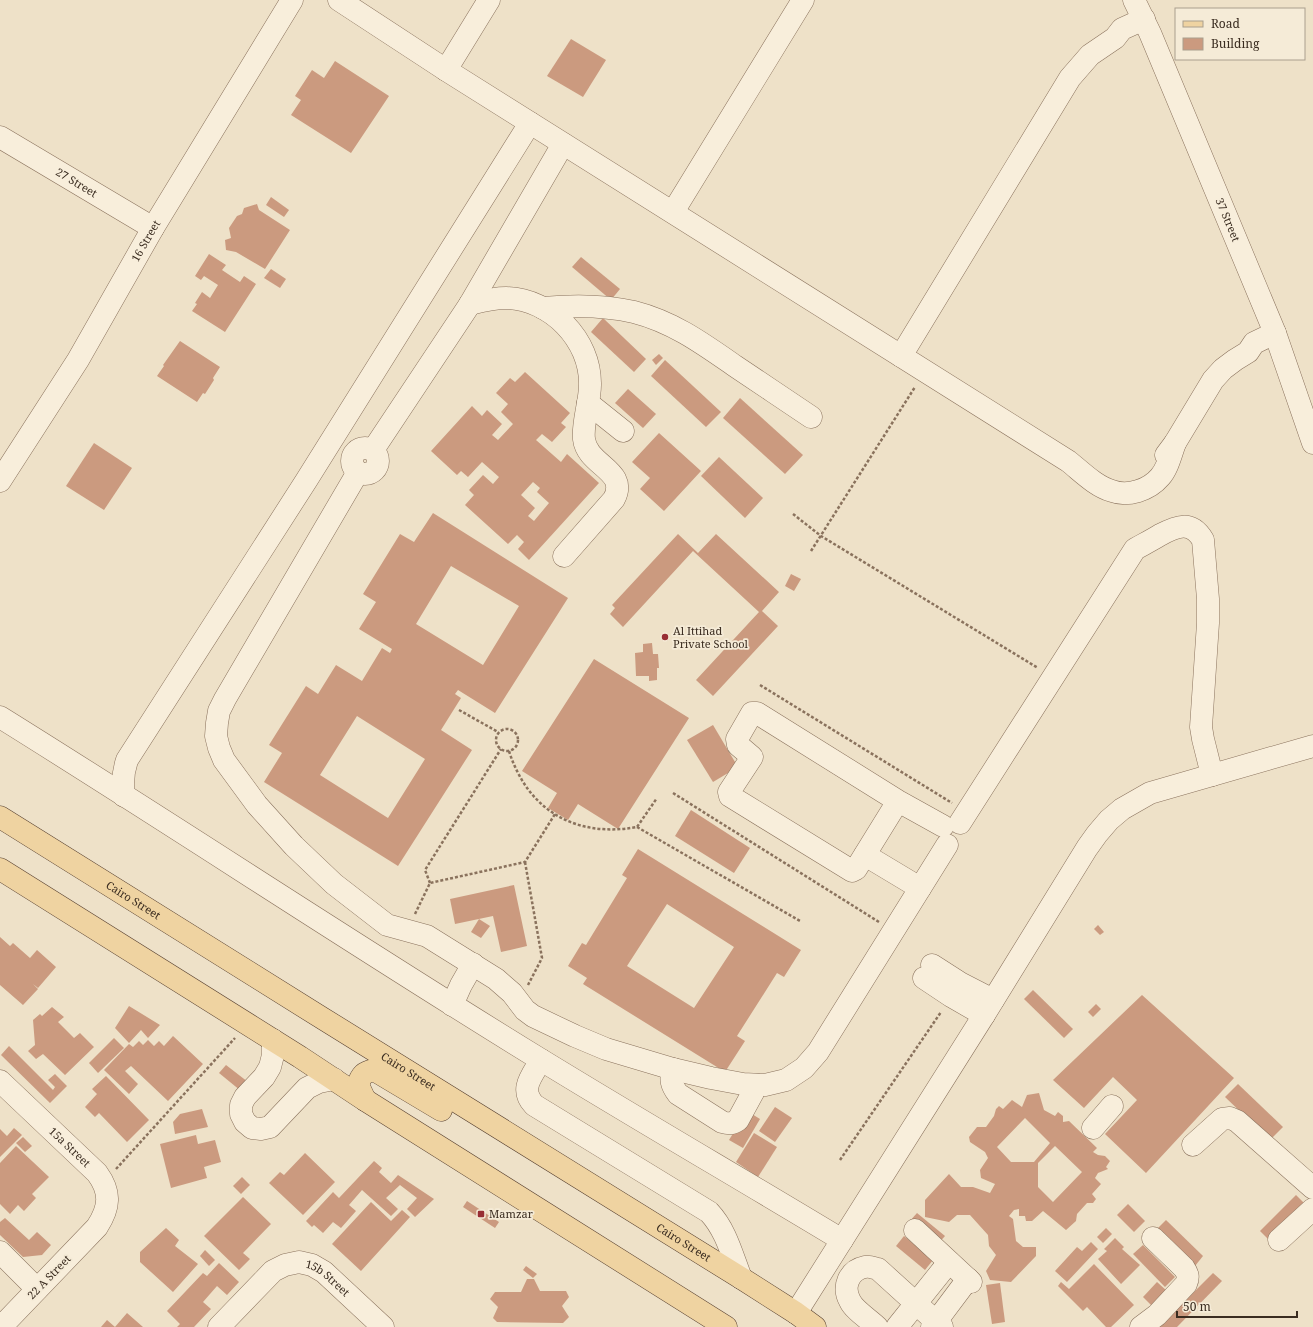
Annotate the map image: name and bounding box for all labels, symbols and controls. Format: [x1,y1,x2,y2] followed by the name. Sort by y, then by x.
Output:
[1175,8,1305,60] legend
[1211,15,1241,32] text: Road
[1211,35,1260,52] text: Building
[53,164,100,200] street label: 27 Street
[1213,196,1244,244] street label: 37 Street
[127,217,163,264] street label: 16 Street
[673,623,749,651] place label: Al Ittihad Private School
[660,632,670,642] marker: Al Ittihad Private School
[103,877,164,922] street label: Cairo Street
[378,1048,439,1094] street label: Cairo Street
[46,1123,94,1170] street label: 15a Street
[489,1206,534,1221] place label: Mamzar
[476,1209,486,1219] marker: Mamzar
[654,1219,714,1265] street label: Cairo Street
[24,1251,74,1302] street label: 22 A Street
[304,1256,353,1299] street label: 15b Street
[1177,1293,1297,1319] scale bar
[1183,1298,1211,1315] text: 50 m

